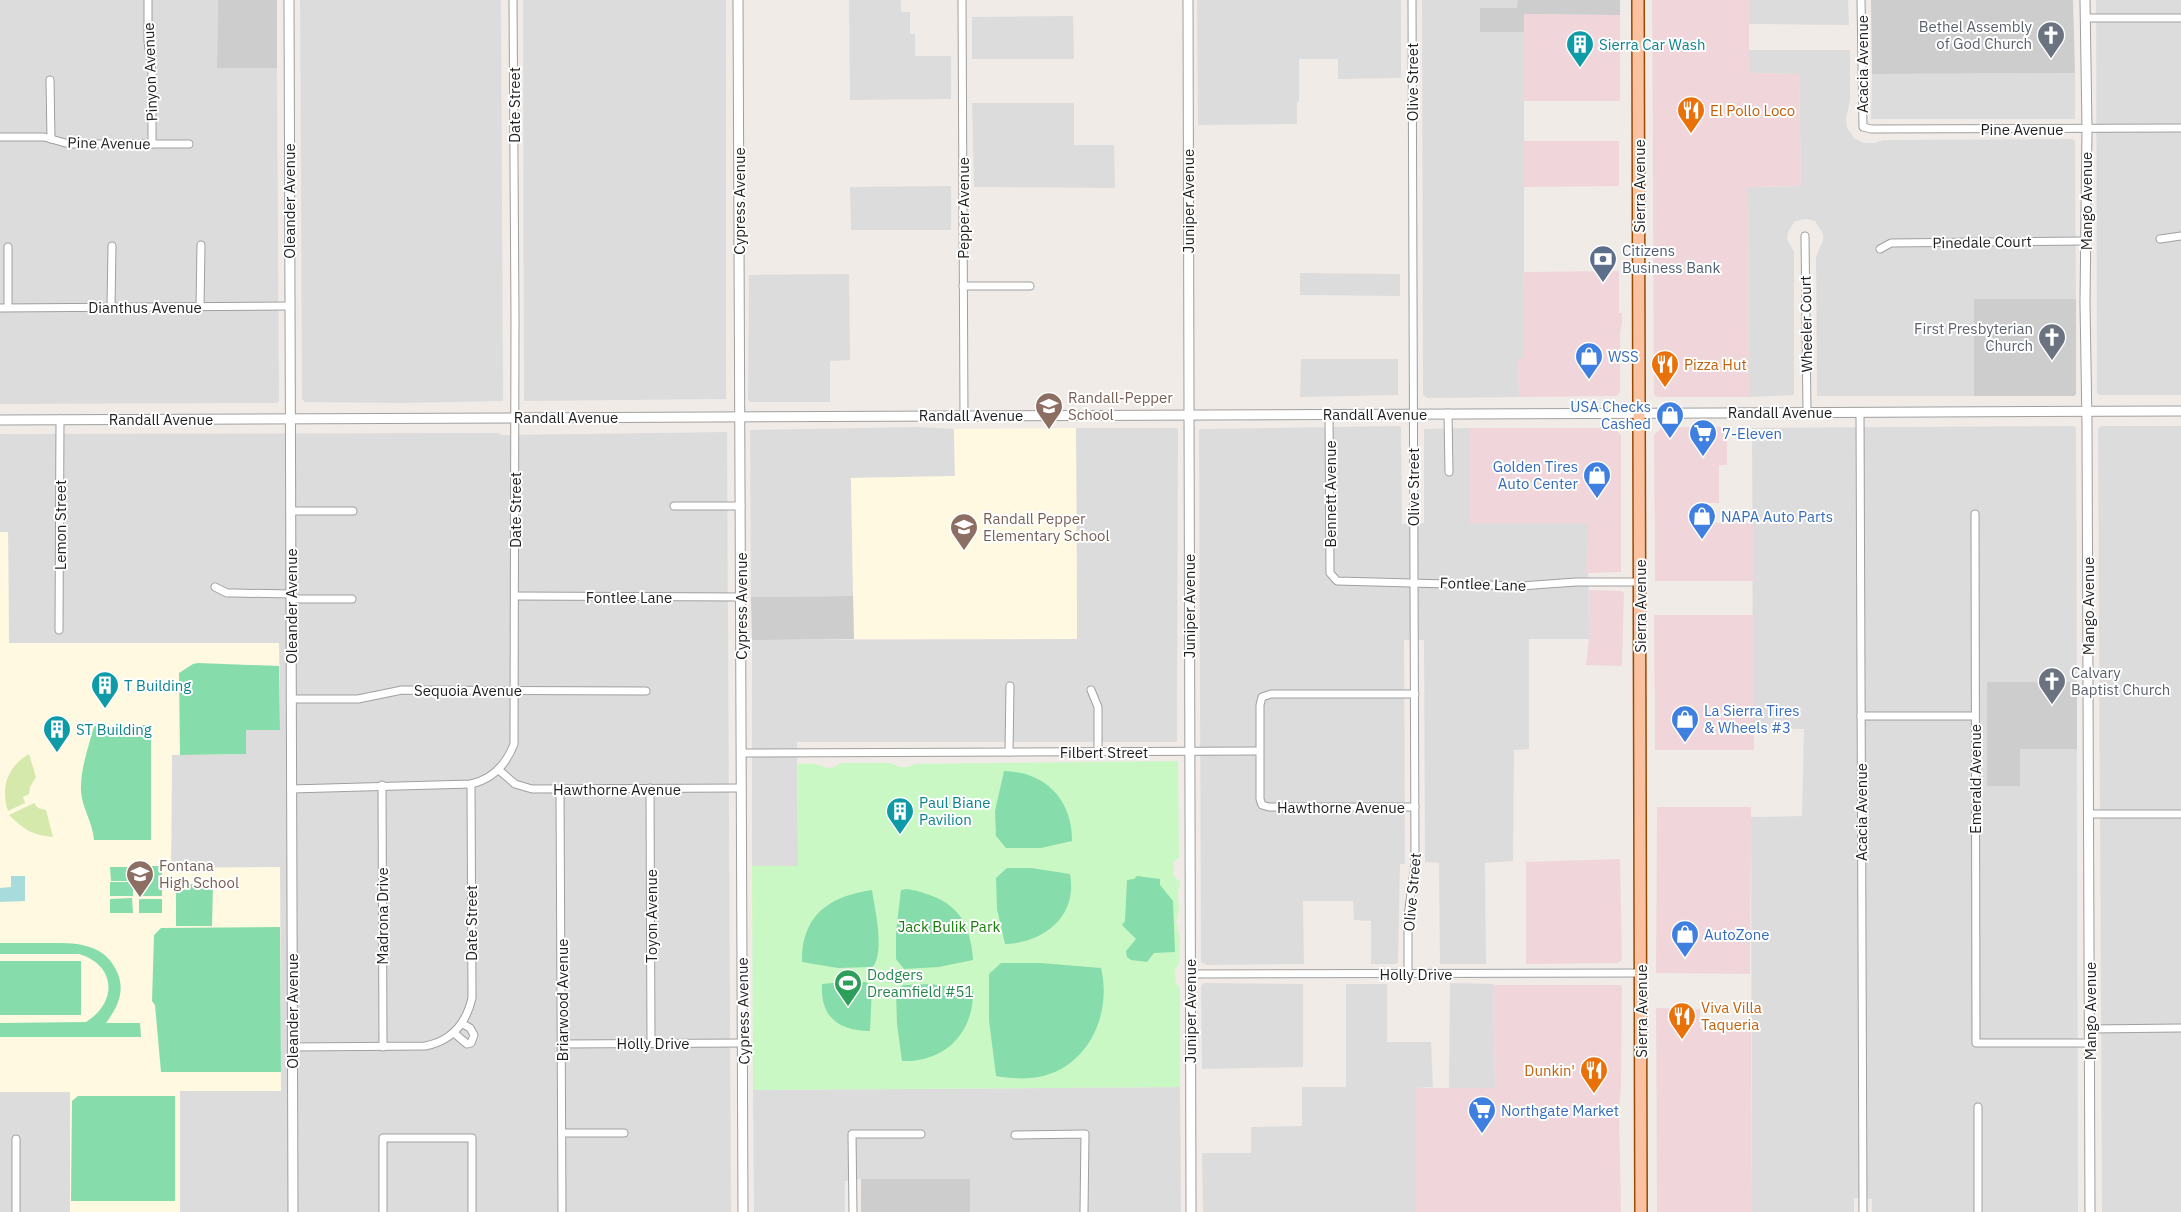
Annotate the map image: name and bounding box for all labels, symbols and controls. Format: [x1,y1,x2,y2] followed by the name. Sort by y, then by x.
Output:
[1853,15,1872,113] street label: Acacia Avenue
[1919,17,2033,53] place label: Bethel Assembly of God Church
[2036,20,2066,59] church icon: Bethel Assembly of God Church
[139,22,161,122] street label: Pinyon Avenue
[1565,29,1595,68] building icon: Sierra Car Wash
[1599,35,1706,54] place label: Sierra Car Wash
[1403,43,1422,121] street label: Olive Street
[505,67,524,143] street label: Date Street
[1676,95,1706,134] restaurant icon: El Pollo Loco
[1710,101,1795,120] place label: El Pollo Loco
[1980,120,2064,139] street label: Pine Avenue
[67,133,151,153] street label: Pine Avenue
[1630,139,1649,233] street label: Sierra Avenue
[280,143,299,259] street label: Oleander Avenue
[730,147,749,255] street label: Cypress Avenue
[1179,149,1198,253] street label: Juniper Avenue
[2077,152,2096,250] street label: Mango Avenue
[954,157,973,259] street label: Pepper Avenue
[1932,232,2032,252] street label: Pinedale Court
[1622,241,1721,277] place label: Citizens Business Bank
[1588,244,1618,283] bank icon: Citizens Business Bank
[1796,275,1816,373] street label: Wheeler Court
[88,298,202,317] street label: Dianthus Avenue
[1914,319,2033,355] place label: First Presbyterian Church
[2037,322,2067,361] church icon: First Presbyterian Church
[1574,341,1604,380] shop icon: WSS
[1608,347,1639,366] place label: WSS
[1650,349,1680,388] restaurant icon: Pizza Hut
[1684,355,1747,374] place label: Pizza Hut
[1068,388,1173,424] place label: Randall-Pepper School
[1034,391,1064,430] school or university icon: Randall-Pepper School
[1570,397,1651,433] place label: USA Checks Cashed
[1655,400,1685,439] shop icon: USA Checks Cashed
[1728,403,1832,422] street label: Randall Avenue
[1323,405,1427,424] street label: Randall Avenue
[919,406,1023,425] street label: Randall Avenue
[514,408,618,427] street label: Randall Avenue
[109,410,213,429] street label: Randall Avenue
[1688,418,1718,457] supermarket icon: 7-Eleven
[1722,424,1782,443] place label: 7-Eleven
[1321,440,1340,548] street label: Bennett Avenue
[1404,448,1423,526] street label: Olive Street
[1493,457,1578,493] place label: Golden Tires Auto Center
[1582,460,1612,499] shop icon: Golden Tires Auto Center
[506,472,525,548] street label: Date Street
[51,480,70,570] street label: Lemon Street
[1687,501,1717,540] shop icon: NAPA Auto Parts
[1721,507,1833,526] place label: NAPA Auto Parts
[983,509,1110,545] place label: Randall Pepper Elementary School
[949,512,979,551] school or university icon: Randall Pepper Elementary School
[282,548,301,664] street label: Oleander Avenue
[732,552,751,660] street label: Cypress Avenue
[1180,554,1199,658] street label: Juniper Avenue
[2079,557,2098,655] street label: Mango Avenue
[1631,559,1650,653] street label: Sierra Avenue
[1439,573,1527,595] street label: Fontlee Lane
[586,588,672,607] street label: Fontlee Lane
[2071,663,2170,699] place label: Calvary Baptist Church
[2037,666,2067,705] church icon: Calvary Baptist Church
[90,670,120,709] building icon: T Building
[124,676,191,695] place label: T Building
[414,681,522,700] street label: Sequoia Avenue
[1704,701,1800,737] place label: La Sierra Tires & Wheels #3
[1670,704,1700,743] shop icon: La Sierra Tires & Wheels #3
[42,714,72,753] building icon: ST Building
[76,720,152,739] place label: ST Building
[1966,724,1985,834] street label: Emerald Avenue
[1060,743,1148,762] street label: Filbert Street
[1852,763,1871,861] street label: Acacia Avenue
[553,780,681,799] street label: Hawthorne Avenue
[919,793,990,829] place label: Paul Biane Pavilion
[885,796,915,835] building icon: Paul Biane Pavilion
[1277,798,1405,817] street label: Hawthorne Avenue
[1399,852,1425,932] street label: Olive Street
[159,856,239,892] place label: Fontana High School
[125,859,155,898] school or university icon: Fontana High School
[373,867,392,965] street label: Madrona Drive
[642,869,661,963] street label: Toyon Avenue
[462,885,481,961] street label: Date Street
[898,917,1000,936] park label: Jack Bulik Park
[1670,919,1700,958] shop icon: AutoZone
[1704,925,1769,944] place label: AutoZone
[553,938,572,1062] street label: Briarwood Avenue
[283,953,302,1069] street label: Oleander Avenue
[733,957,753,1065] street label: Cypress Avenue
[1181,959,1200,1063] street label: Juniper Avenue
[2081,962,2100,1060] street label: Mango Avenue
[1632,964,1651,1058] street label: Sierra Avenue
[867,965,974,1001] place label: Dodgers Dreamfield #51
[1380,965,1452,984] street label: Holly Drive
[833,968,863,1007] sports icon: Dodgers Dreamfield #51
[1701,998,1762,1034] place label: Viva Villa Taqueria
[1667,1001,1697,1040] restaurant icon: Viva Villa Taqueria
[617,1034,689,1053] street label: Holly Drive
[1579,1055,1609,1094] restaurant icon: Dunkin'
[1524,1061,1575,1080] place label: Dunkin'
[1467,1095,1497,1134] supermarket icon: Northgate Market
[1501,1101,1619,1120] place label: Northgate Market

